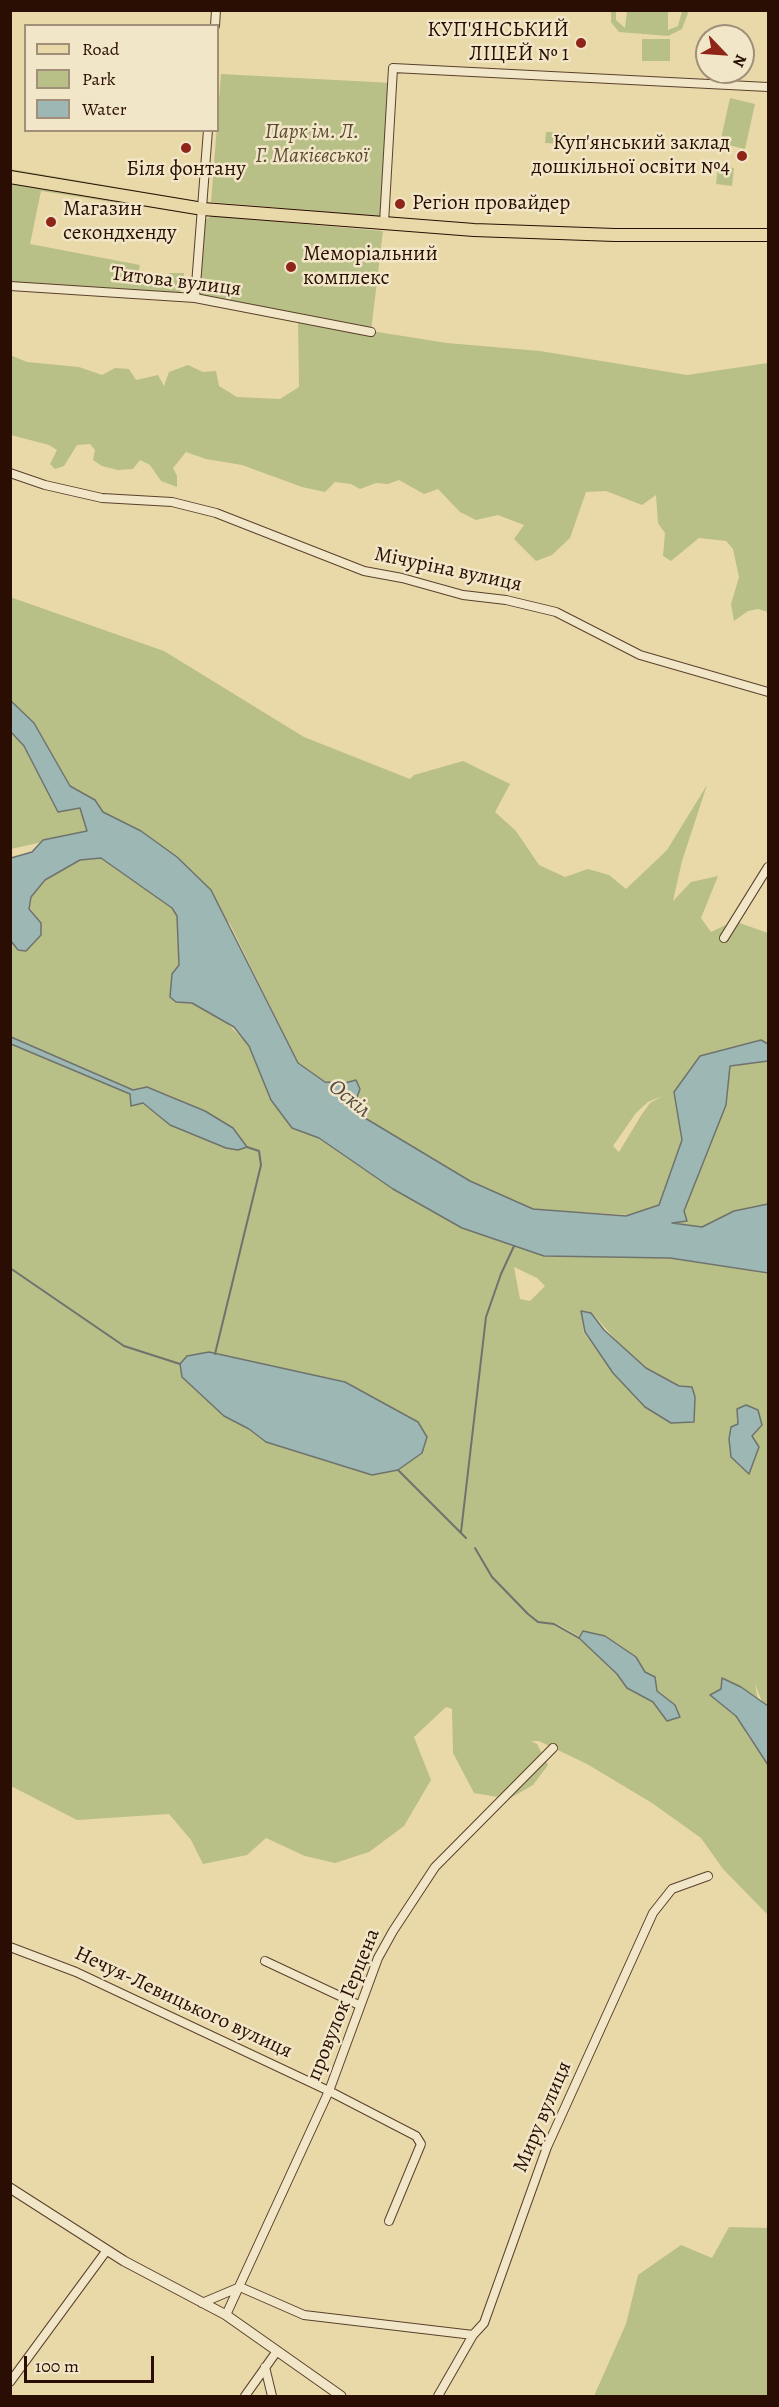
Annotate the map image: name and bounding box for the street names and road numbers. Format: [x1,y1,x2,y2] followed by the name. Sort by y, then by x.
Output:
[109,262,243,302] street label: Титова вулиця
[372,542,524,598] street label: Мічуріна вулиця
[302,1925,386,2085] street label: провулок Герцена
[70,1941,296,2065] street label: Нечуя-Левицького вулиця
[508,2058,578,2176] street label: Миру вулиця

